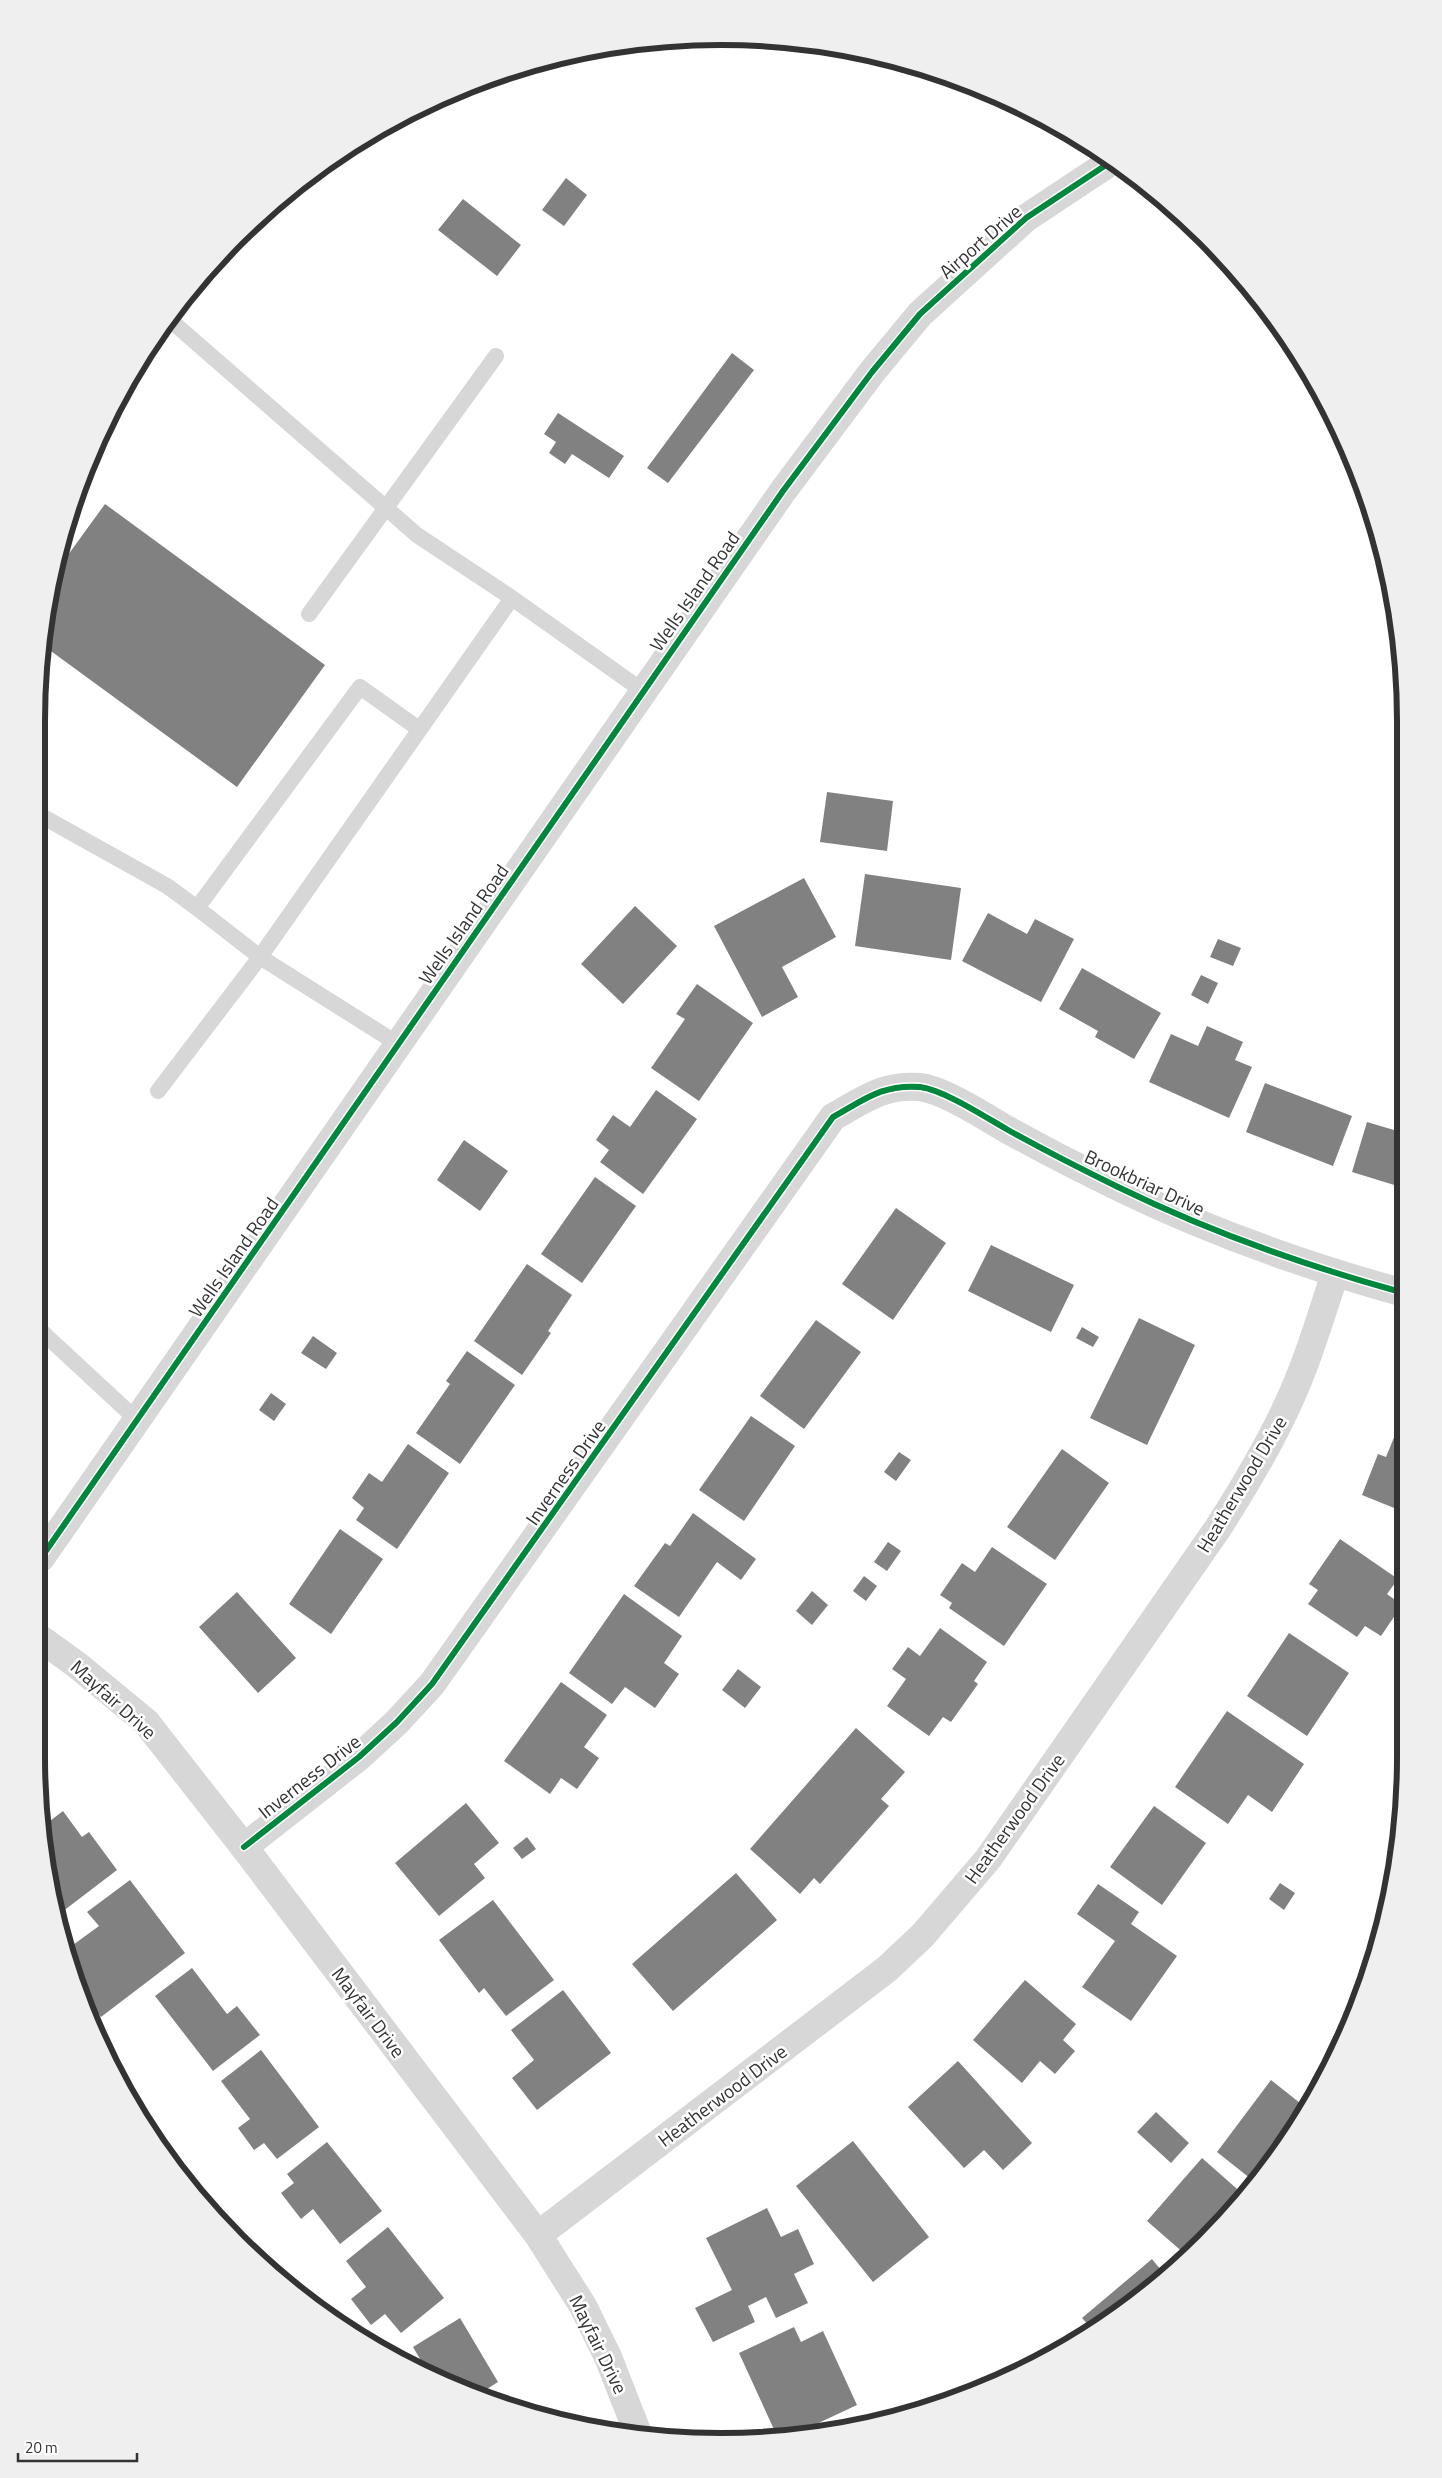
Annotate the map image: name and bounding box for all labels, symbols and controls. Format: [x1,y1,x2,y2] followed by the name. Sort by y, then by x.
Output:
[932,197,1028,285] street label: Airport Drive
[642,525,746,657] street label: Wells Island Road
[411,858,515,990] street label: Wells Island Road
[1080,1141,1210,1223] street label: Brookbriar Drive
[181,1191,285,1323] street label: Wells Island Road
[1189,1410,1293,1558] street label: Heatherwood Drive
[518,1413,612,1531] street label: Inverness Drive
[65,1652,163,1746] street label: Mayfair Drive
[252,1727,366,1825] street label: Inverness Drive
[957,1747,1071,1889] street label: Heatherwood Drive
[325,1961,413,2063] street label: Mayfair Drive
[651,2037,793,2153] street label: Heatherwood Drive
[563,2290,635,2398] street label: Mayfair Drive
[18,2430,136,2462] scale bar
[25,2436,58,2459] text: 20 m

